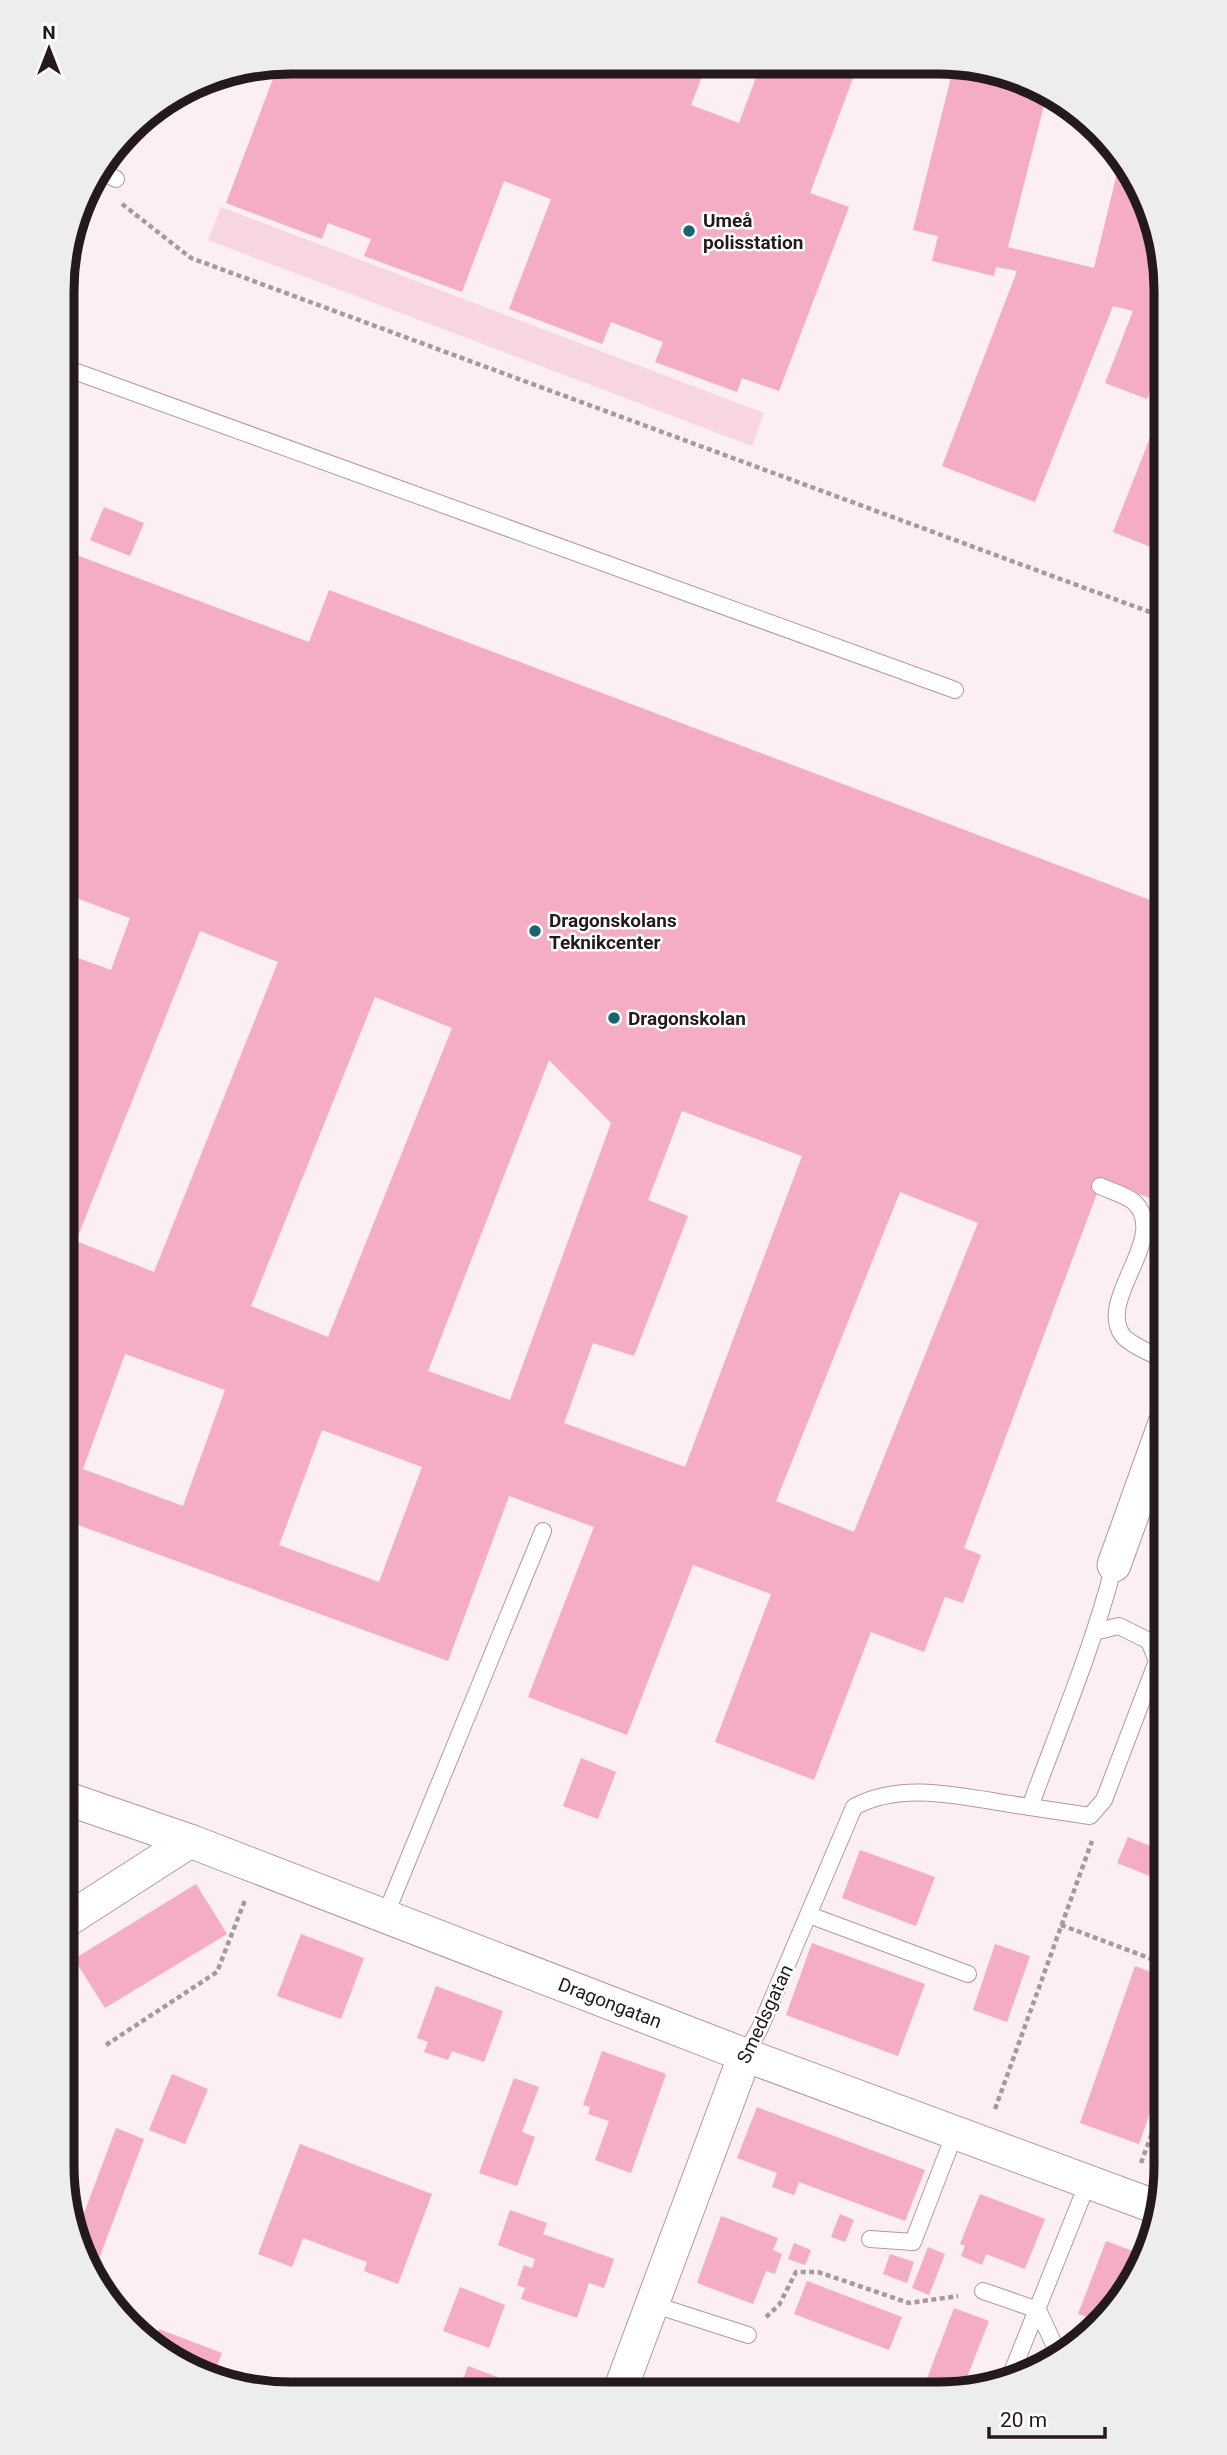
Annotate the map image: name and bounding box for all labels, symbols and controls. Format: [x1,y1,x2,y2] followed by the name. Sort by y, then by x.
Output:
[14,14,84,84] north arrow
[42,21,56,44] text: N
[703,209,803,254] place label: Umeå polisstation
[681,223,697,239] marker: Umeå polisstation
[549,909,677,954] place label: Dragonskolans Teknikcenter
[527,923,543,939] marker: Dragonskolans Teknikcenter
[628,1007,746,1030] place label: Dragonskolan
[606,1010,622,1026] marker: Dragonskolan
[732,1961,798,2067] street label: Smedsgatan
[555,1973,665,2033] street label: Dragongatan
[989,2396,1104,2440] scale bar
[1000,2408,1047,2432] text: 20 m

